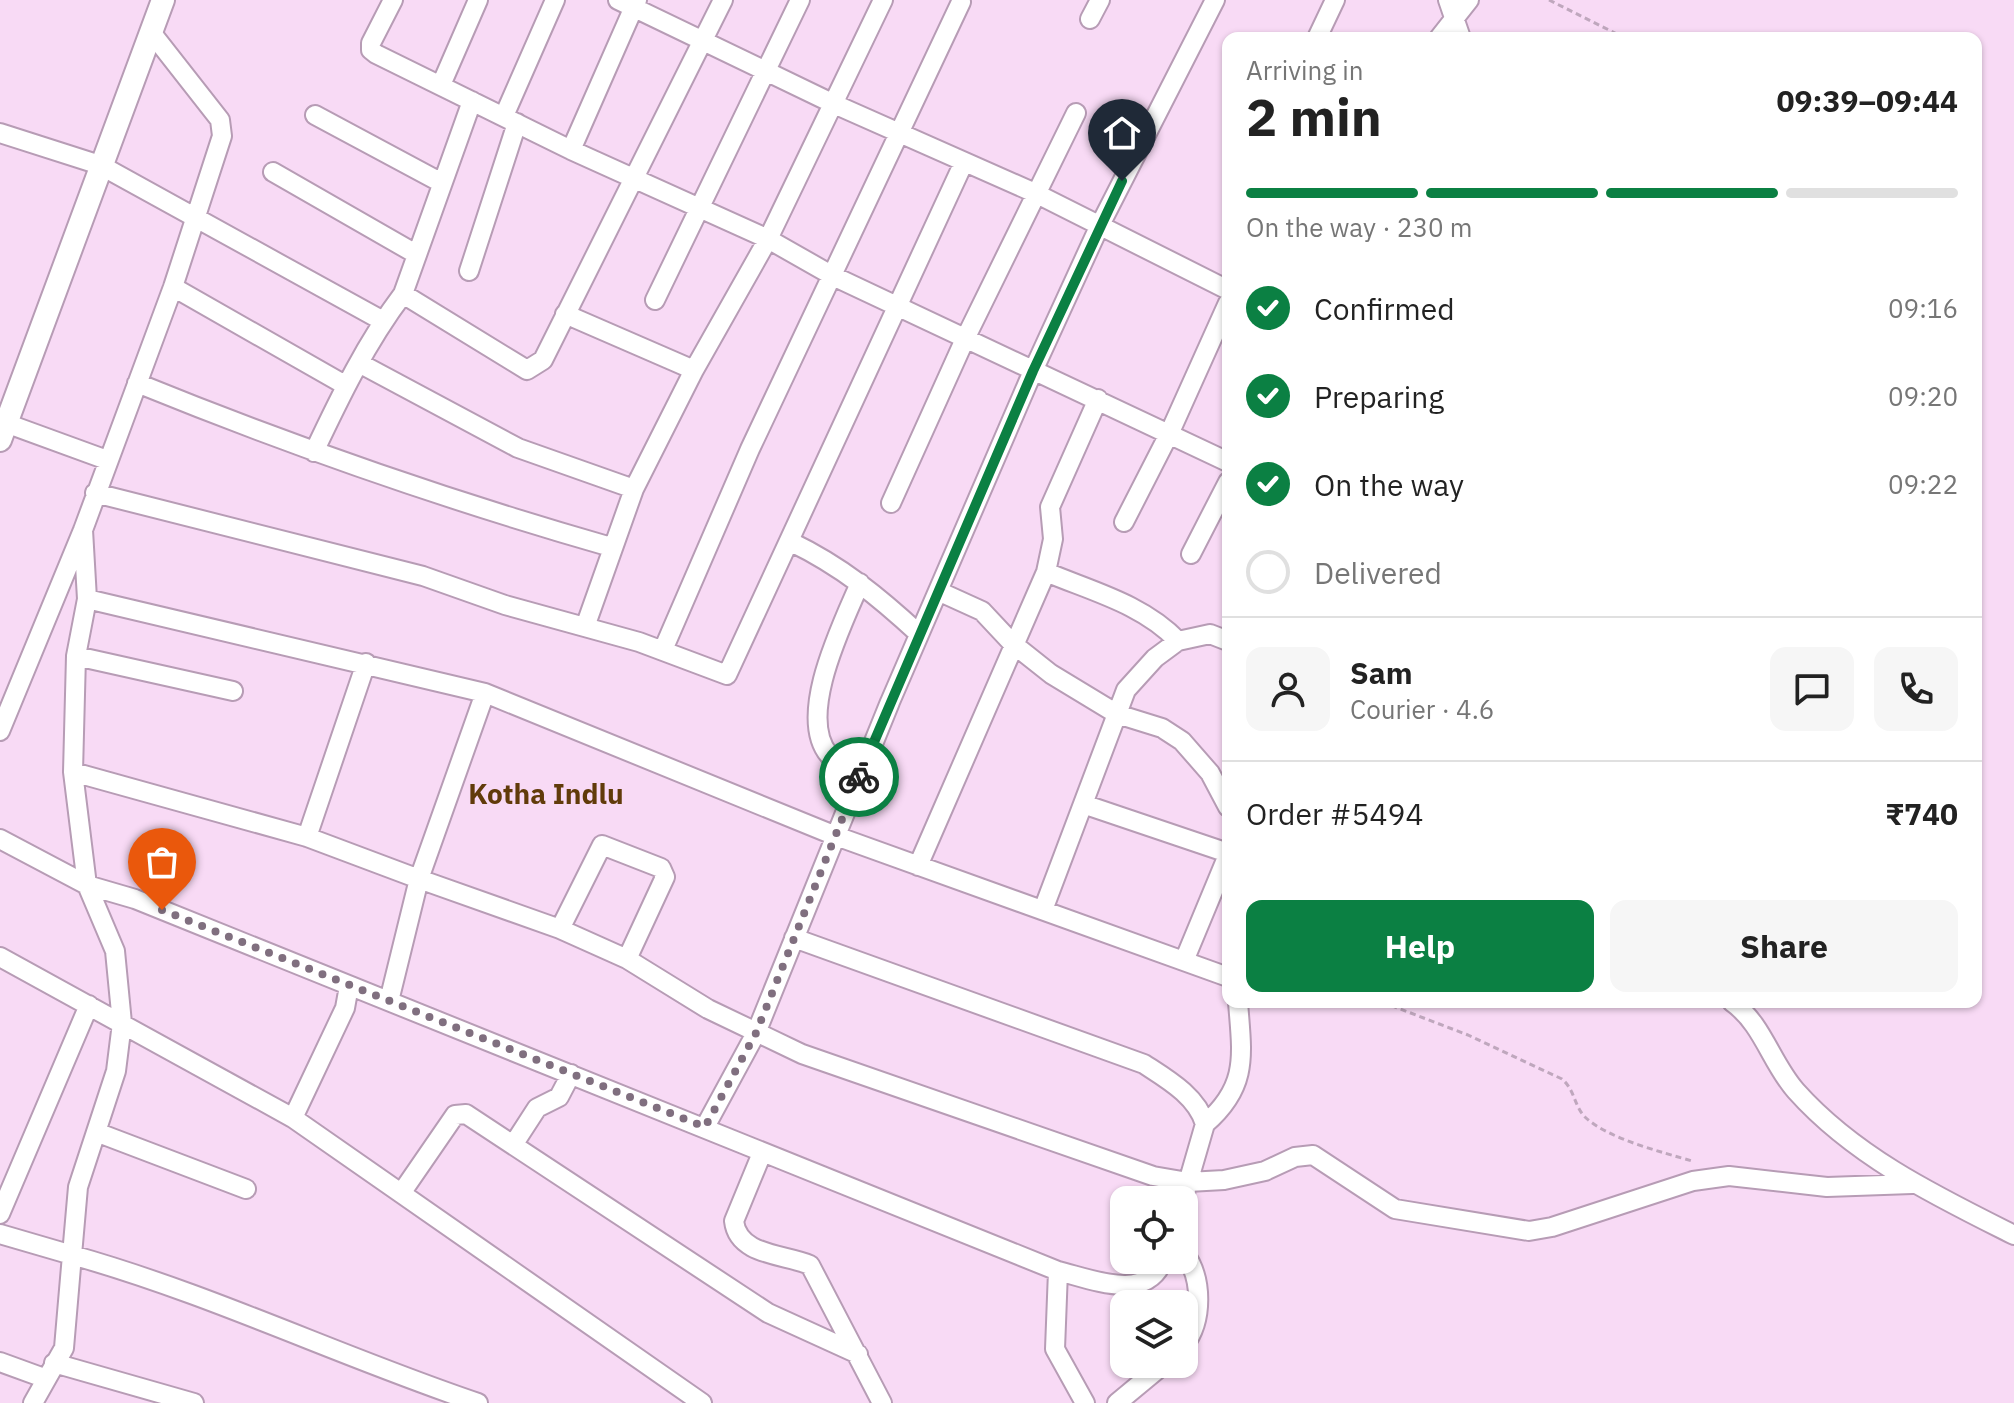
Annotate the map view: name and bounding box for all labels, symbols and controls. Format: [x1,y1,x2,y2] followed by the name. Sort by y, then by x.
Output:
[1246,53,1363,87] text: Arriving in
[1777,81,1958,120] text: 09:39–09:44
[1246,83,1382,150] text: 2 min
[1088,99,1156,181] pin
[1100,111,1144,155] icon: home
[1246,210,1472,244] text: On the way · 230 m
[1246,286,1290,330] icon: check
[1314,289,1455,328] text: Confirmed
[1888,291,1958,325] text: 09:16
[1246,374,1290,418] icon: check
[1314,377,1444,416] text: Preparing
[1888,379,1958,413] text: 09:20
[1246,462,1290,506] icon: check
[1314,465,1464,504] text: On the way
[1888,467,1958,501] text: 09:22
[1314,553,1442,592] text: Delivered
[1246,647,1330,731] button: person
[1770,647,1854,731] button: chat
[1874,647,1958,731] button: phone
[1350,653,1413,692] text: Sam
[1350,692,1494,726] text: Courier · 4.6
[819,737,899,817] courier
[837,755,881,799] icon: bike
[468,775,624,812] district label: Kotha Indlu
[1246,794,1423,833] text: Order #5494
[1885,794,1958,833] text: ₹740
[128,828,196,910] pin
[140,840,184,884] icon: bag
[1246,900,1594,992] button: Help
[1610,900,1958,992] button: Share
[1110,1186,1198,1378] map controls
[1110,1186,1198,1274] button: locate
[1110,1290,1198,1378] button: layers

